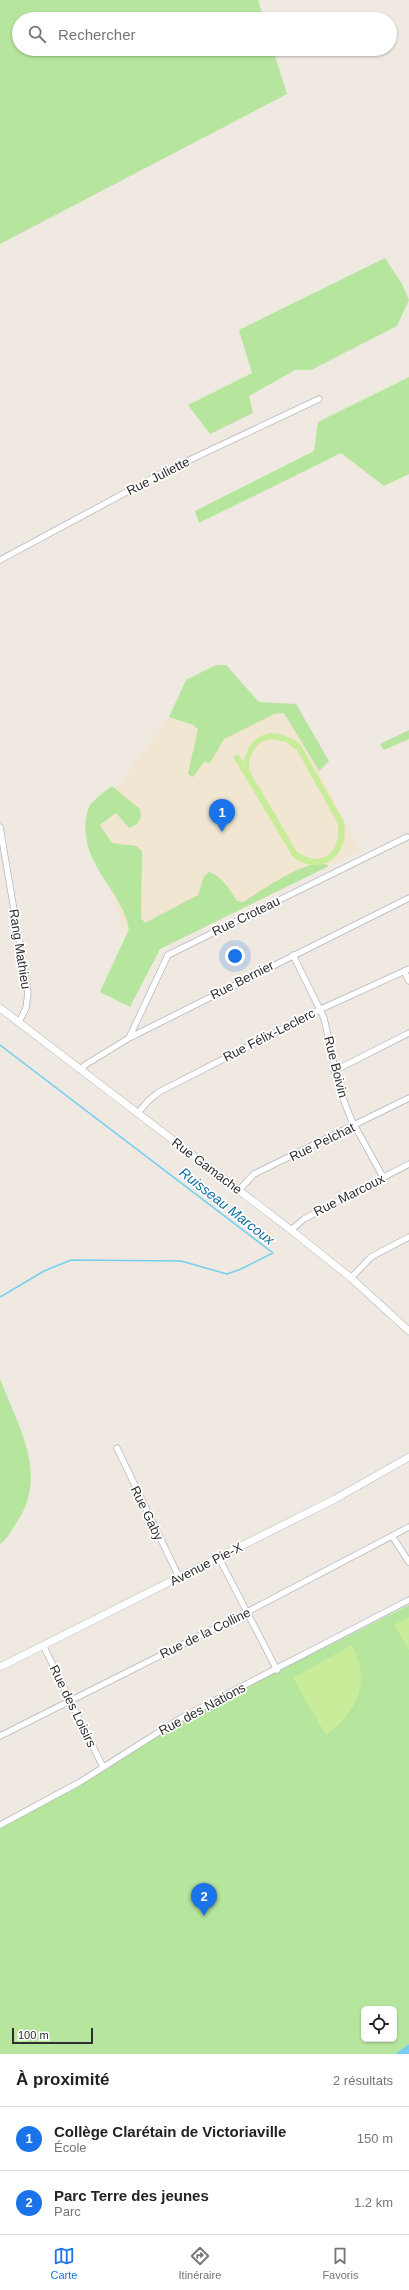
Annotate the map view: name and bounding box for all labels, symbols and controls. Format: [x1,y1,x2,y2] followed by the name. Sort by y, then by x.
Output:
[12,12,397,56] search box
[26,23,48,45] icon: search
[58,26,136,43] text: Rechercher
[124,454,192,498] street label: Rue Juliette
[209,799,235,832] pin: 1
[210,893,282,939] street label: Rue Croteau
[6,908,34,990] street label: Rang Mathieu
[225,946,245,966] your location
[208,957,277,1002] street label: Rue Bernier
[221,1005,318,1065] street label: Rue Félix-Leclerc
[321,1035,351,1099] street label: Rue Boivin
[287,1120,357,1164] street label: Rue Pelchat
[169,1135,245,1197] street label: Rue Gamache
[176,1164,278,1249] water label: Ruisseau Marcoux
[311,1171,387,1219] street label: Rue Marcoux
[127,1483,167,1543] street label: Rue Gaby
[167,1539,245,1589] street label: Avenue Pie-X
[157,1605,253,1661] street label: Rue de la Colline
[47,1662,100,1750] street label: Rue des Loisirs
[156,1680,248,1738] street label: Rue des Nations
[191,1883,217,1916] pin: 2
[361,2006,397,2042] map controls
[361,2006,397,2042] button: locate
[12,2026,93,2045] scale bar
[18,2029,49,2041] text: 100 m
[16,2070,110,2089] text: À proximité
[333,2073,393,2088] text: 2 résultats
[54,2123,286,2140] text: Collège Clarétain de Victoriaville
[25,2131,33,2146] text: 1
[357,2131,393,2146] text: 150 m
[54,2140,87,2155] text: École
[54,2187,209,2204] text: Parc Terre des jeunes
[25,2195,33,2210] text: 2
[354,2195,393,2210] text: 1.2 km
[54,2204,81,2219] text: Parc
[51,2245,77,2281] tab: Carte
[179,2245,221,2281] tab: Itinéraire
[322,2245,358,2281] tab: Favoris

